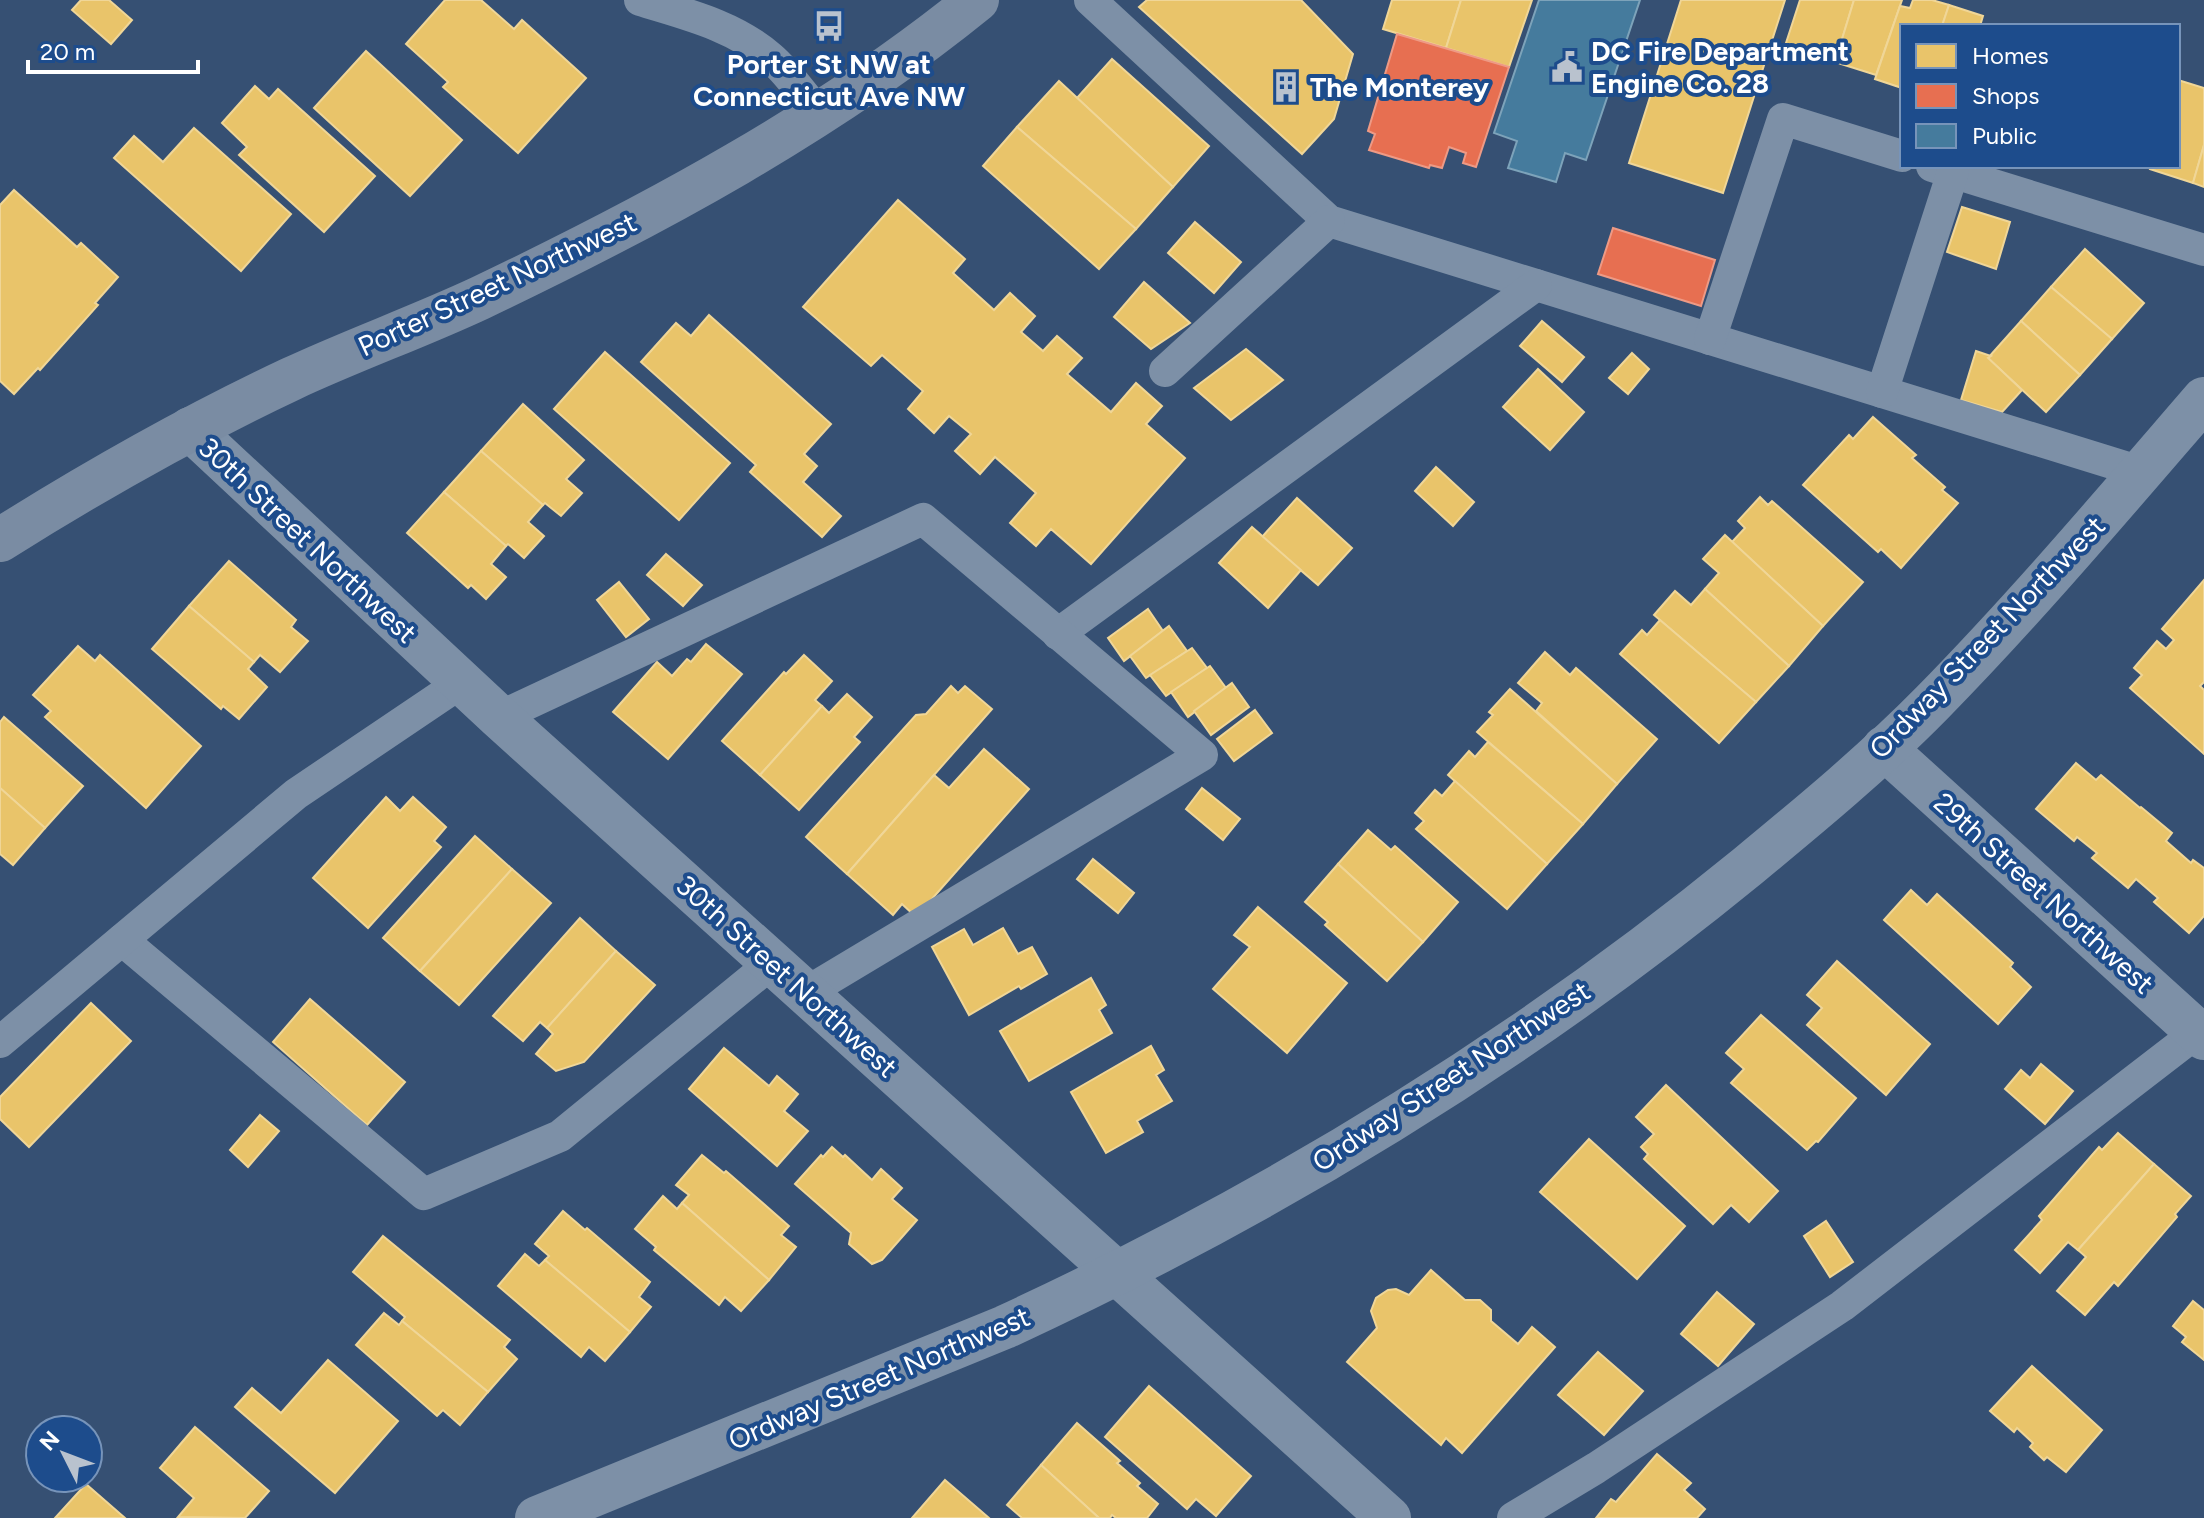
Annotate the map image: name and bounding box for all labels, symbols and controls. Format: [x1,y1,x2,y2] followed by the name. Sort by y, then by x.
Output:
[812,9,846,43] bus stop icon: Porter St NW at Connecticut Ave NW
[28,24,198,74] scale bar
[1900,24,2180,168] legend
[1591,34,1849,100] place label: DC Fire Department Engine Co. 28
[40,37,95,66] text: 20 m
[1972,41,2049,70] text: Homes
[693,47,966,113] place label: Porter St NW at Connecticut Ave NW
[1550,50,1584,84] public building icon: DC Fire Department Engine Co. 28
[1269,70,1303,104] building icon: The Monterey
[1310,70,1490,104] place label: The Monterey
[1972,81,2039,110] text: Shops
[1972,121,2037,150] text: Public
[352,205,642,363] street label: Porter Street Northwest
[192,430,424,650] street label: 30th Street Northwest
[1862,509,2112,765] street label: Ordway Street Northwest
[1927,785,2161,1001] street label: 29th Street Northwest
[670,868,904,1084] street label: 30th Street Northwest
[1306,973,1596,1179] street label: Ordway Street Northwest
[723,1299,1035,1457] street label: Ordway Street Northwest
[24,1414,104,1494] north arrow
[34,1426,65,1456] text: N

